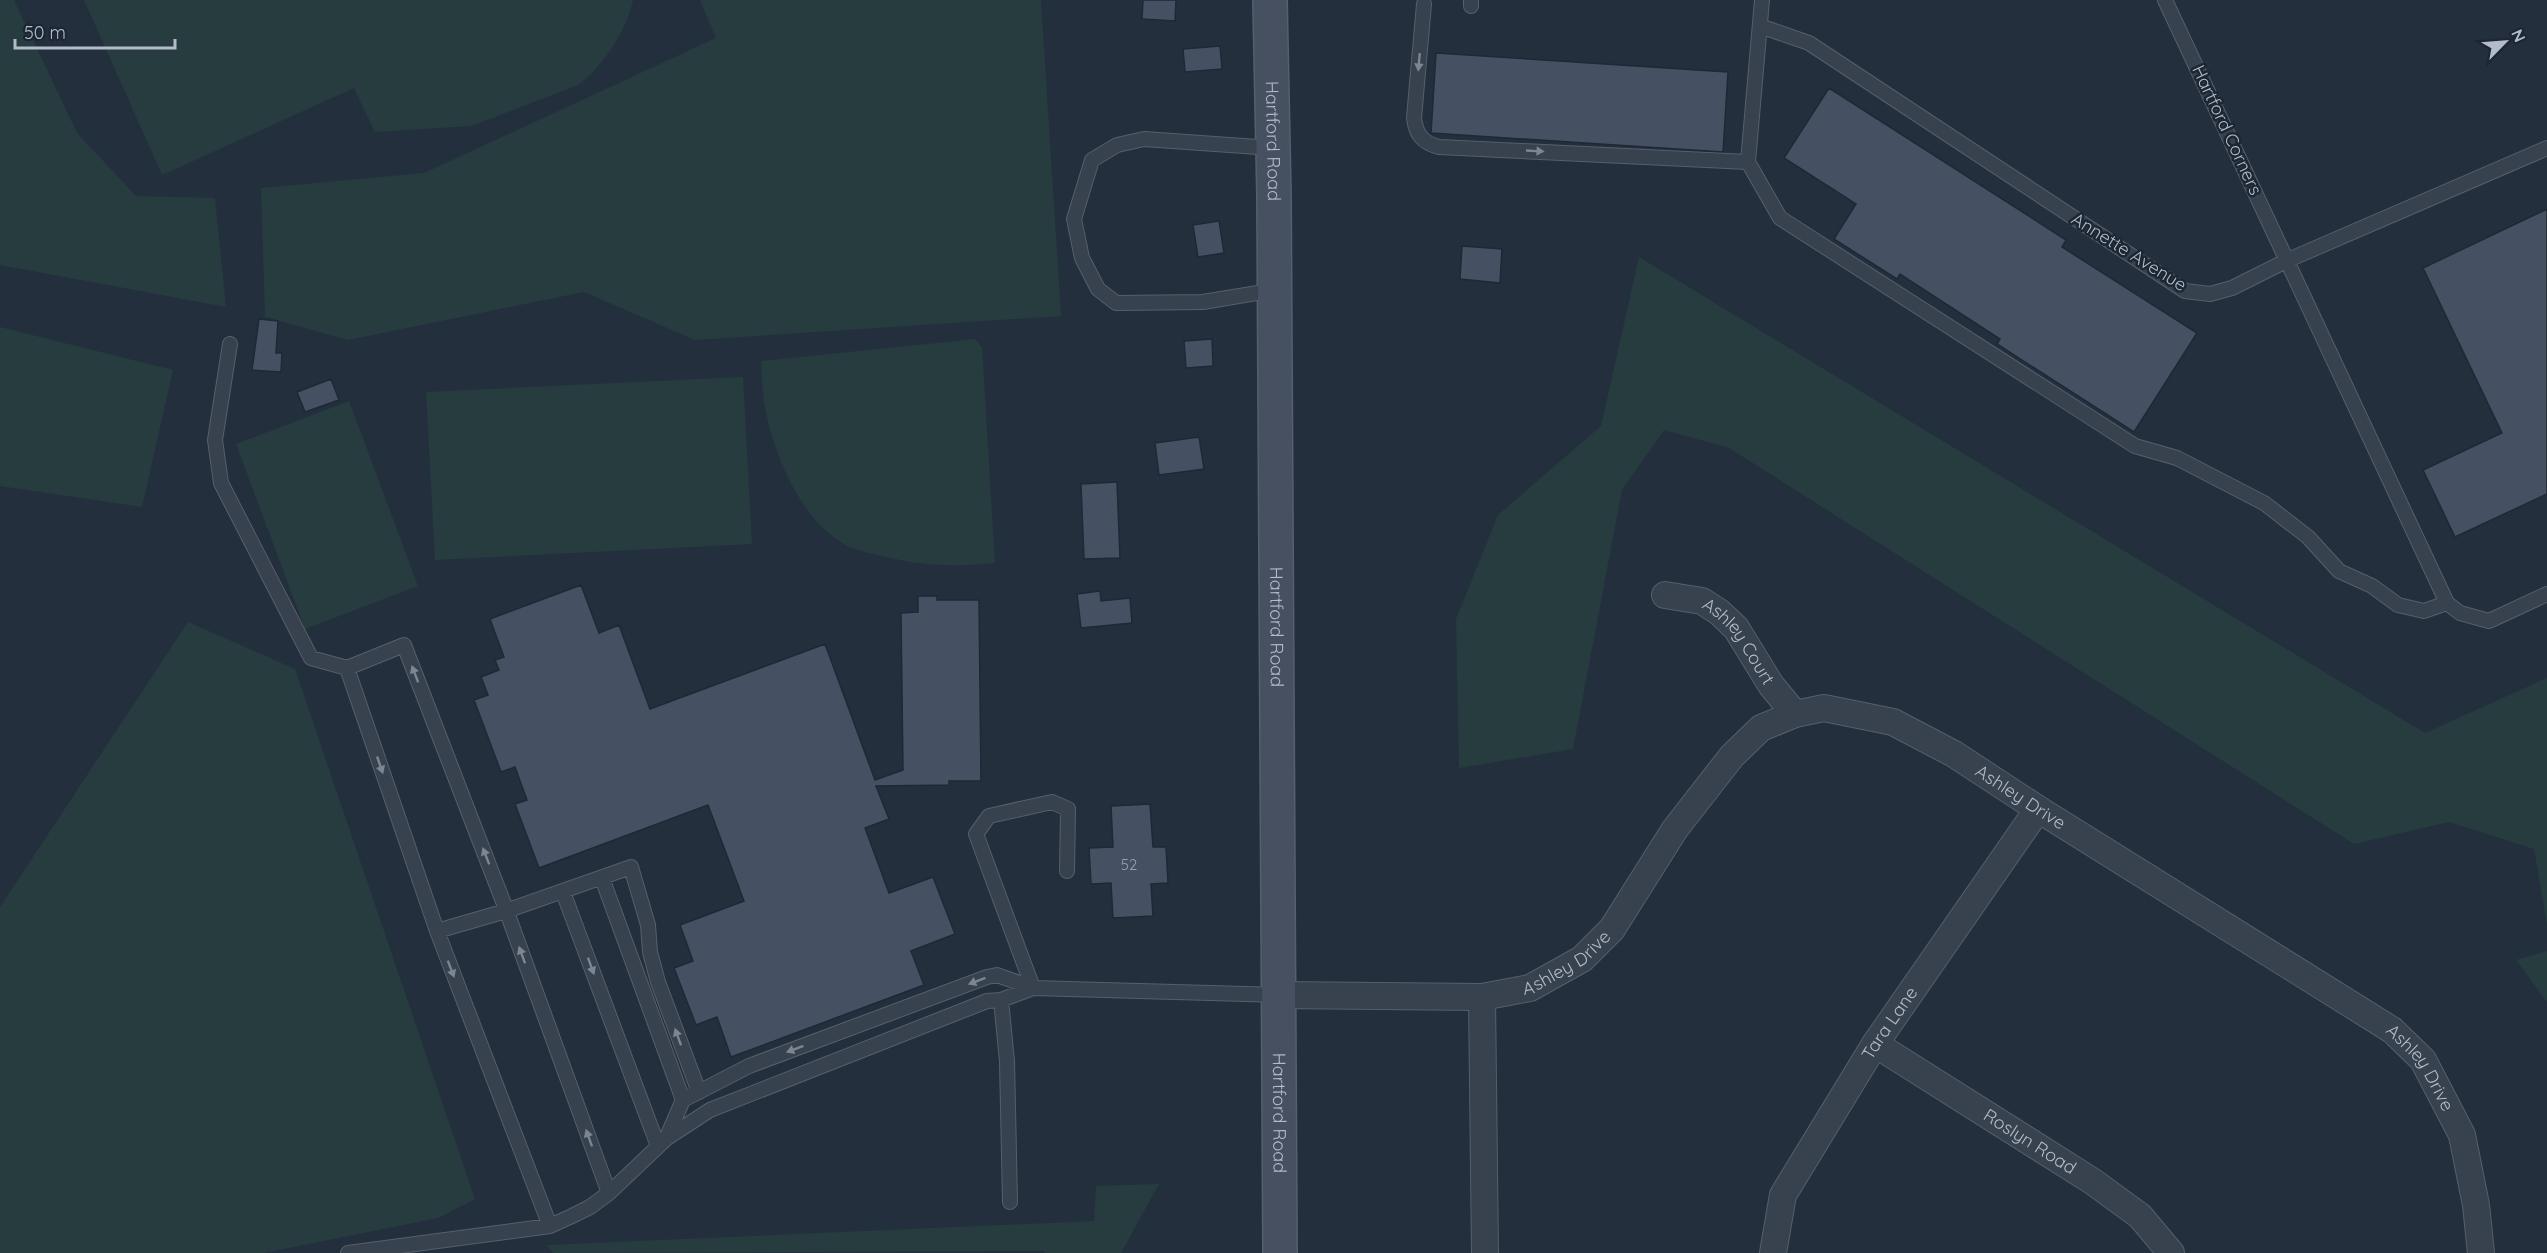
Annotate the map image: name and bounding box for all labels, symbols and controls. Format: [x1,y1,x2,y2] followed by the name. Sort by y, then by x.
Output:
[15,12,176,50] scale bar
[2475,12,2535,72] north arrow
[24,21,66,44] text: 50 m
[2507,26,2530,45] text: N
[1414,52,1424,71] one-way arrow
[2187,61,2268,199] street label: Hartford Corners
[1261,81,1286,201] street label: Hartford Road
[1525,147,1544,156] one-way arrow
[2067,207,2191,296] street label: Annette Avenue
[1265,567,1289,687] street label: Hartford Road
[1698,592,1780,689] street label: Ashley Court
[410,665,420,683] one-way arrow
[376,756,386,774] one-way arrow
[1971,759,2070,834] street label: Ashley Drive
[480,847,490,865] one-way arrow
[1121,855,1137,874] house number: 52
[1521,925,1615,1000] street label: Ashley Drive
[517,945,527,963] one-way arrow
[586,957,596,975] one-way arrow
[447,960,456,978] one-way arrow
[968,976,986,986] one-way arrow
[1856,982,1922,1064] street label: Tara Lane
[2382,1019,2459,1115] street label: Ashley Drive
[673,1028,683,1046] one-way arrow
[785,1044,803,1054] one-way arrow
[1268,1053,1292,1173] street label: Hartford Road
[1979,1103,2081,1179] street label: Roslyn Road
[584,1129,594,1147] one-way arrow

